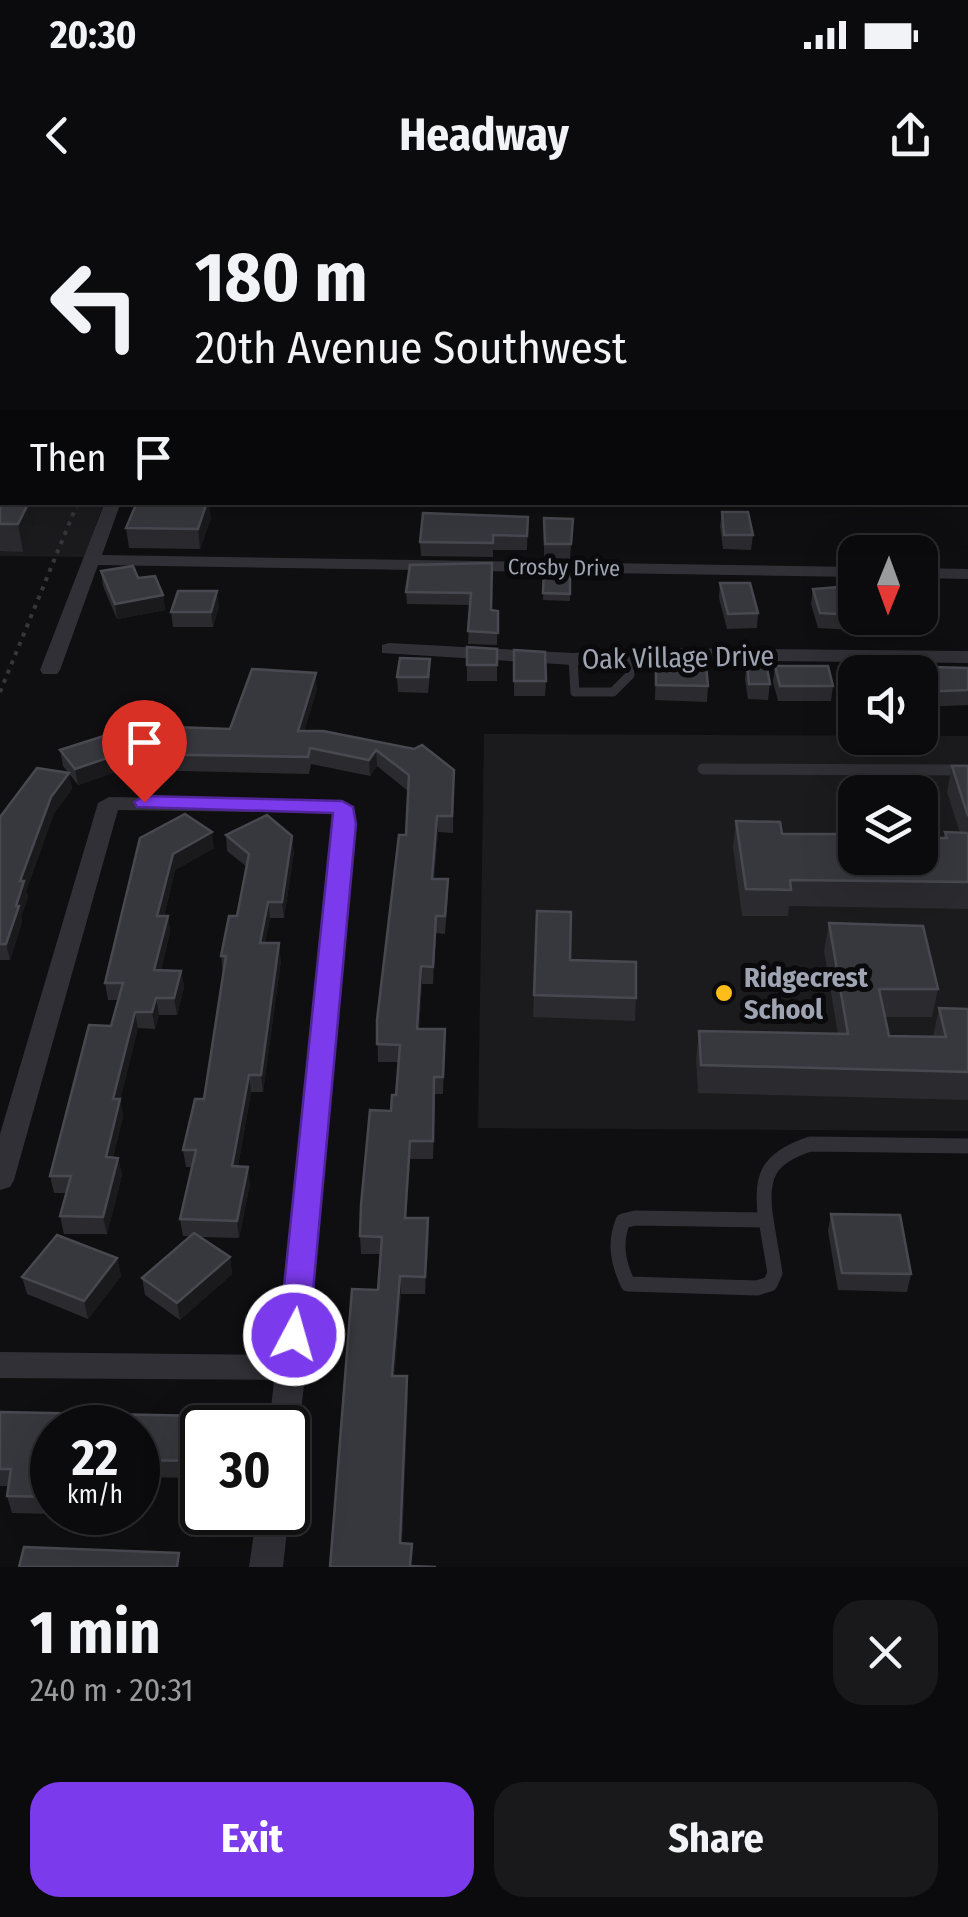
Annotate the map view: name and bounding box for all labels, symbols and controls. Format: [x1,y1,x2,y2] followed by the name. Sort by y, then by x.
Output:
[50,12,136,58] text: 20:30
[30,108,85,163] icon: back
[399,108,569,162] text: Headway
[883,108,938,163] icon: share
[195,236,368,320] text: 180 m
[30,240,160,370] icon: left
[195,321,627,375] text: 20th Avenue Southwest
[126,430,181,485] icon: arrive
[30,435,106,481] text: Then
[838,535,938,635] north arrow
[838,535,938,875] map controls
[508,553,620,582] street label: Crosby Drive
[582,639,775,676] street label: Oak Village Drive
[838,655,938,755] button: sound
[102,700,187,803] pin
[117,715,172,770] icon: arrive
[838,775,938,875] button: layers
[744,961,869,1026] place label: Ridgecrest School
[713,982,735,1004] marker: Ridgecrest School
[242,1283,346,1387] position arrow
[180,1405,310,1535] speed limit sign: 30
[72,1428,118,1488] text: 22
[67,1480,123,1510] text: km/h
[30,1597,161,1669] text: 1 min
[833,1600,938,1705] button: close
[30,1671,194,1709] text: 240 m · 20:31
[30,1782,474,1897] button: Exit
[494,1782,938,1897] button: Share

